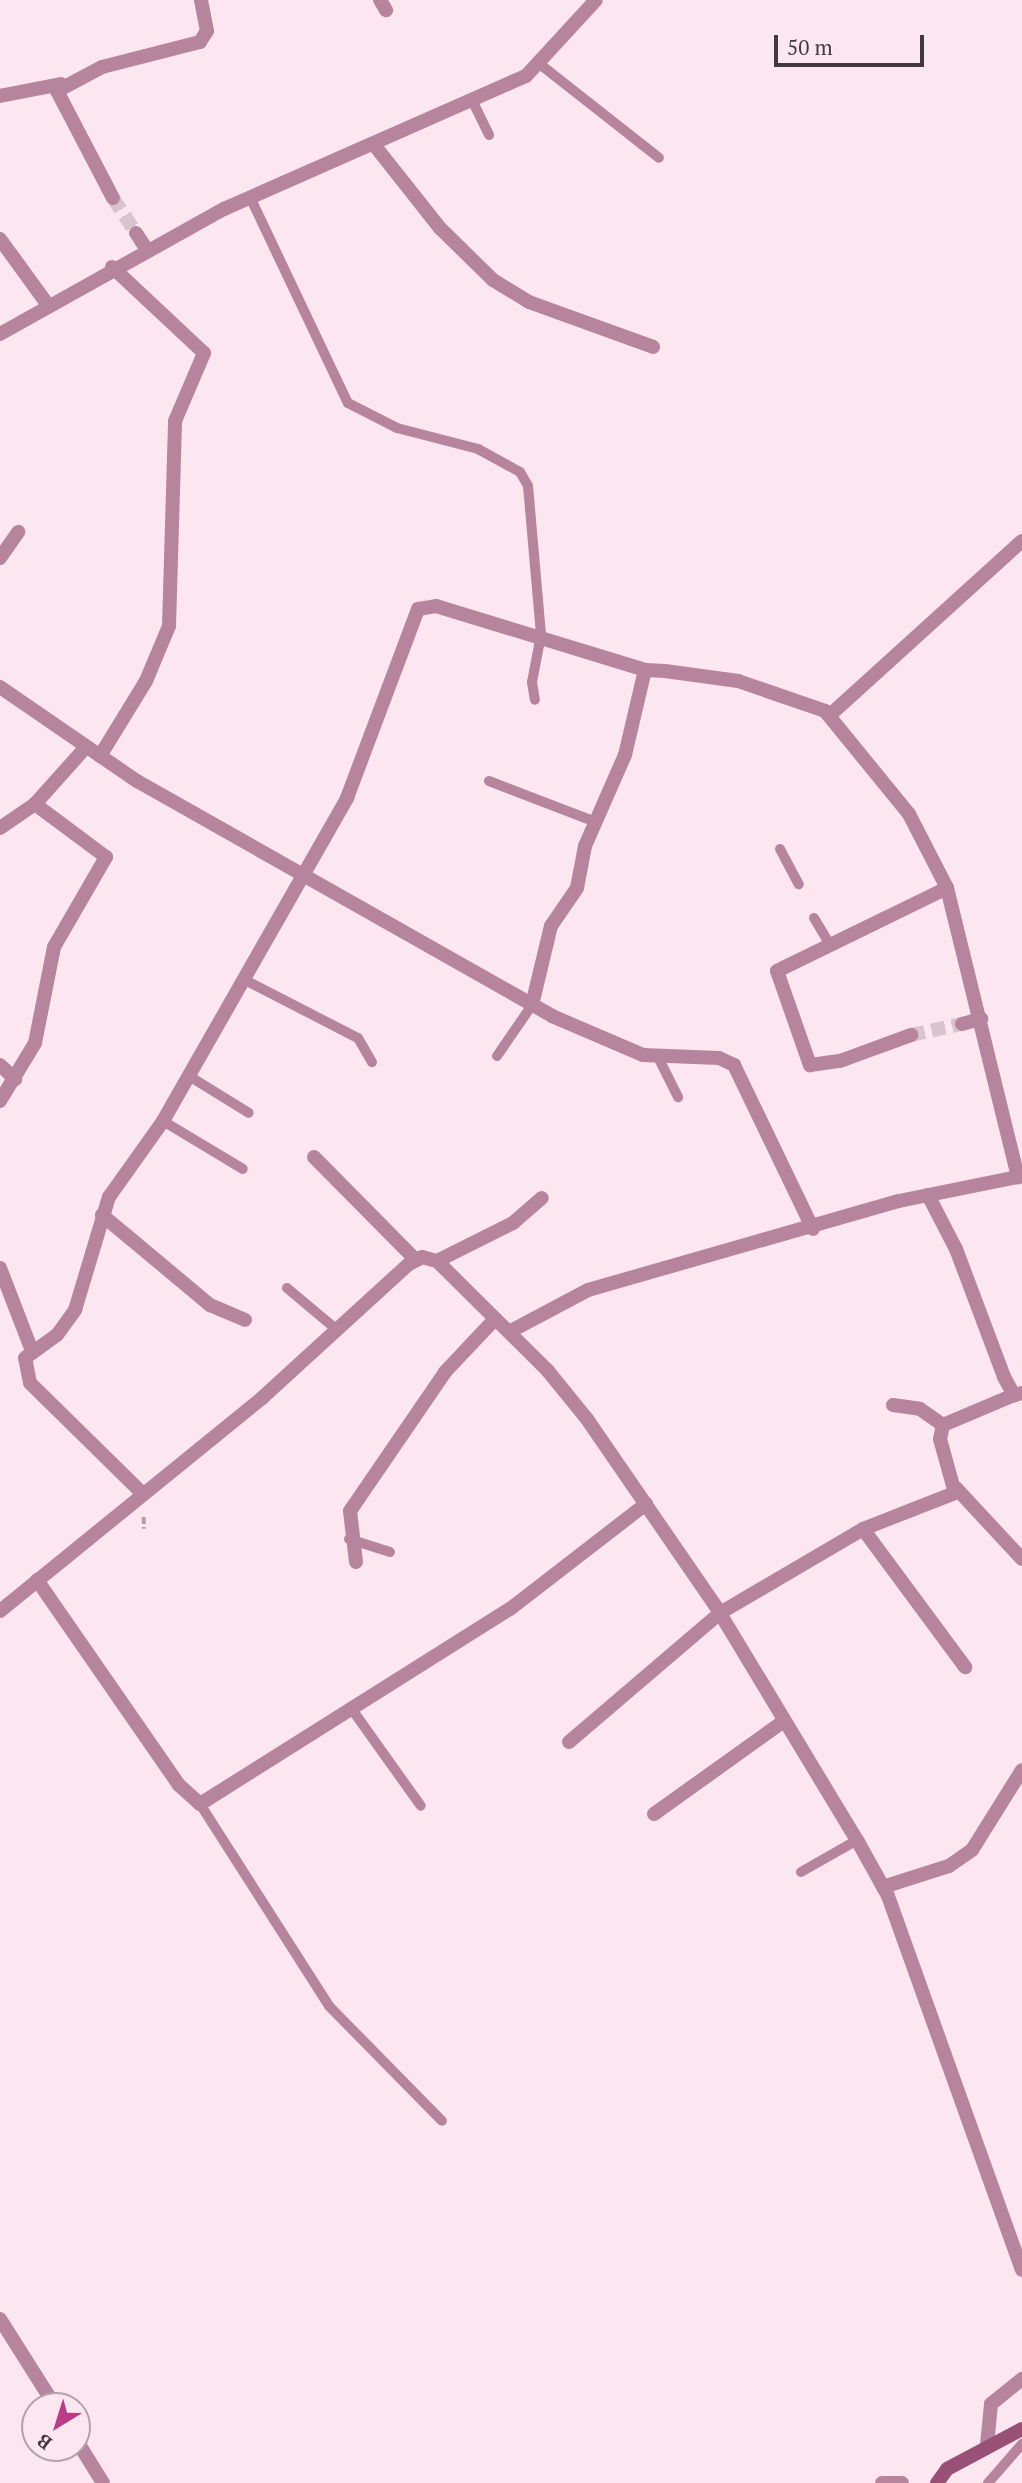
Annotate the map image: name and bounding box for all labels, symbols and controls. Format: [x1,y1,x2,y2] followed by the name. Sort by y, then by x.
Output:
[777,21,928,65] scale bar
[787,33,833,61] text: 50 m
[21,2392,91,2462] north arrow
[31,2429,57,2456] text: B

